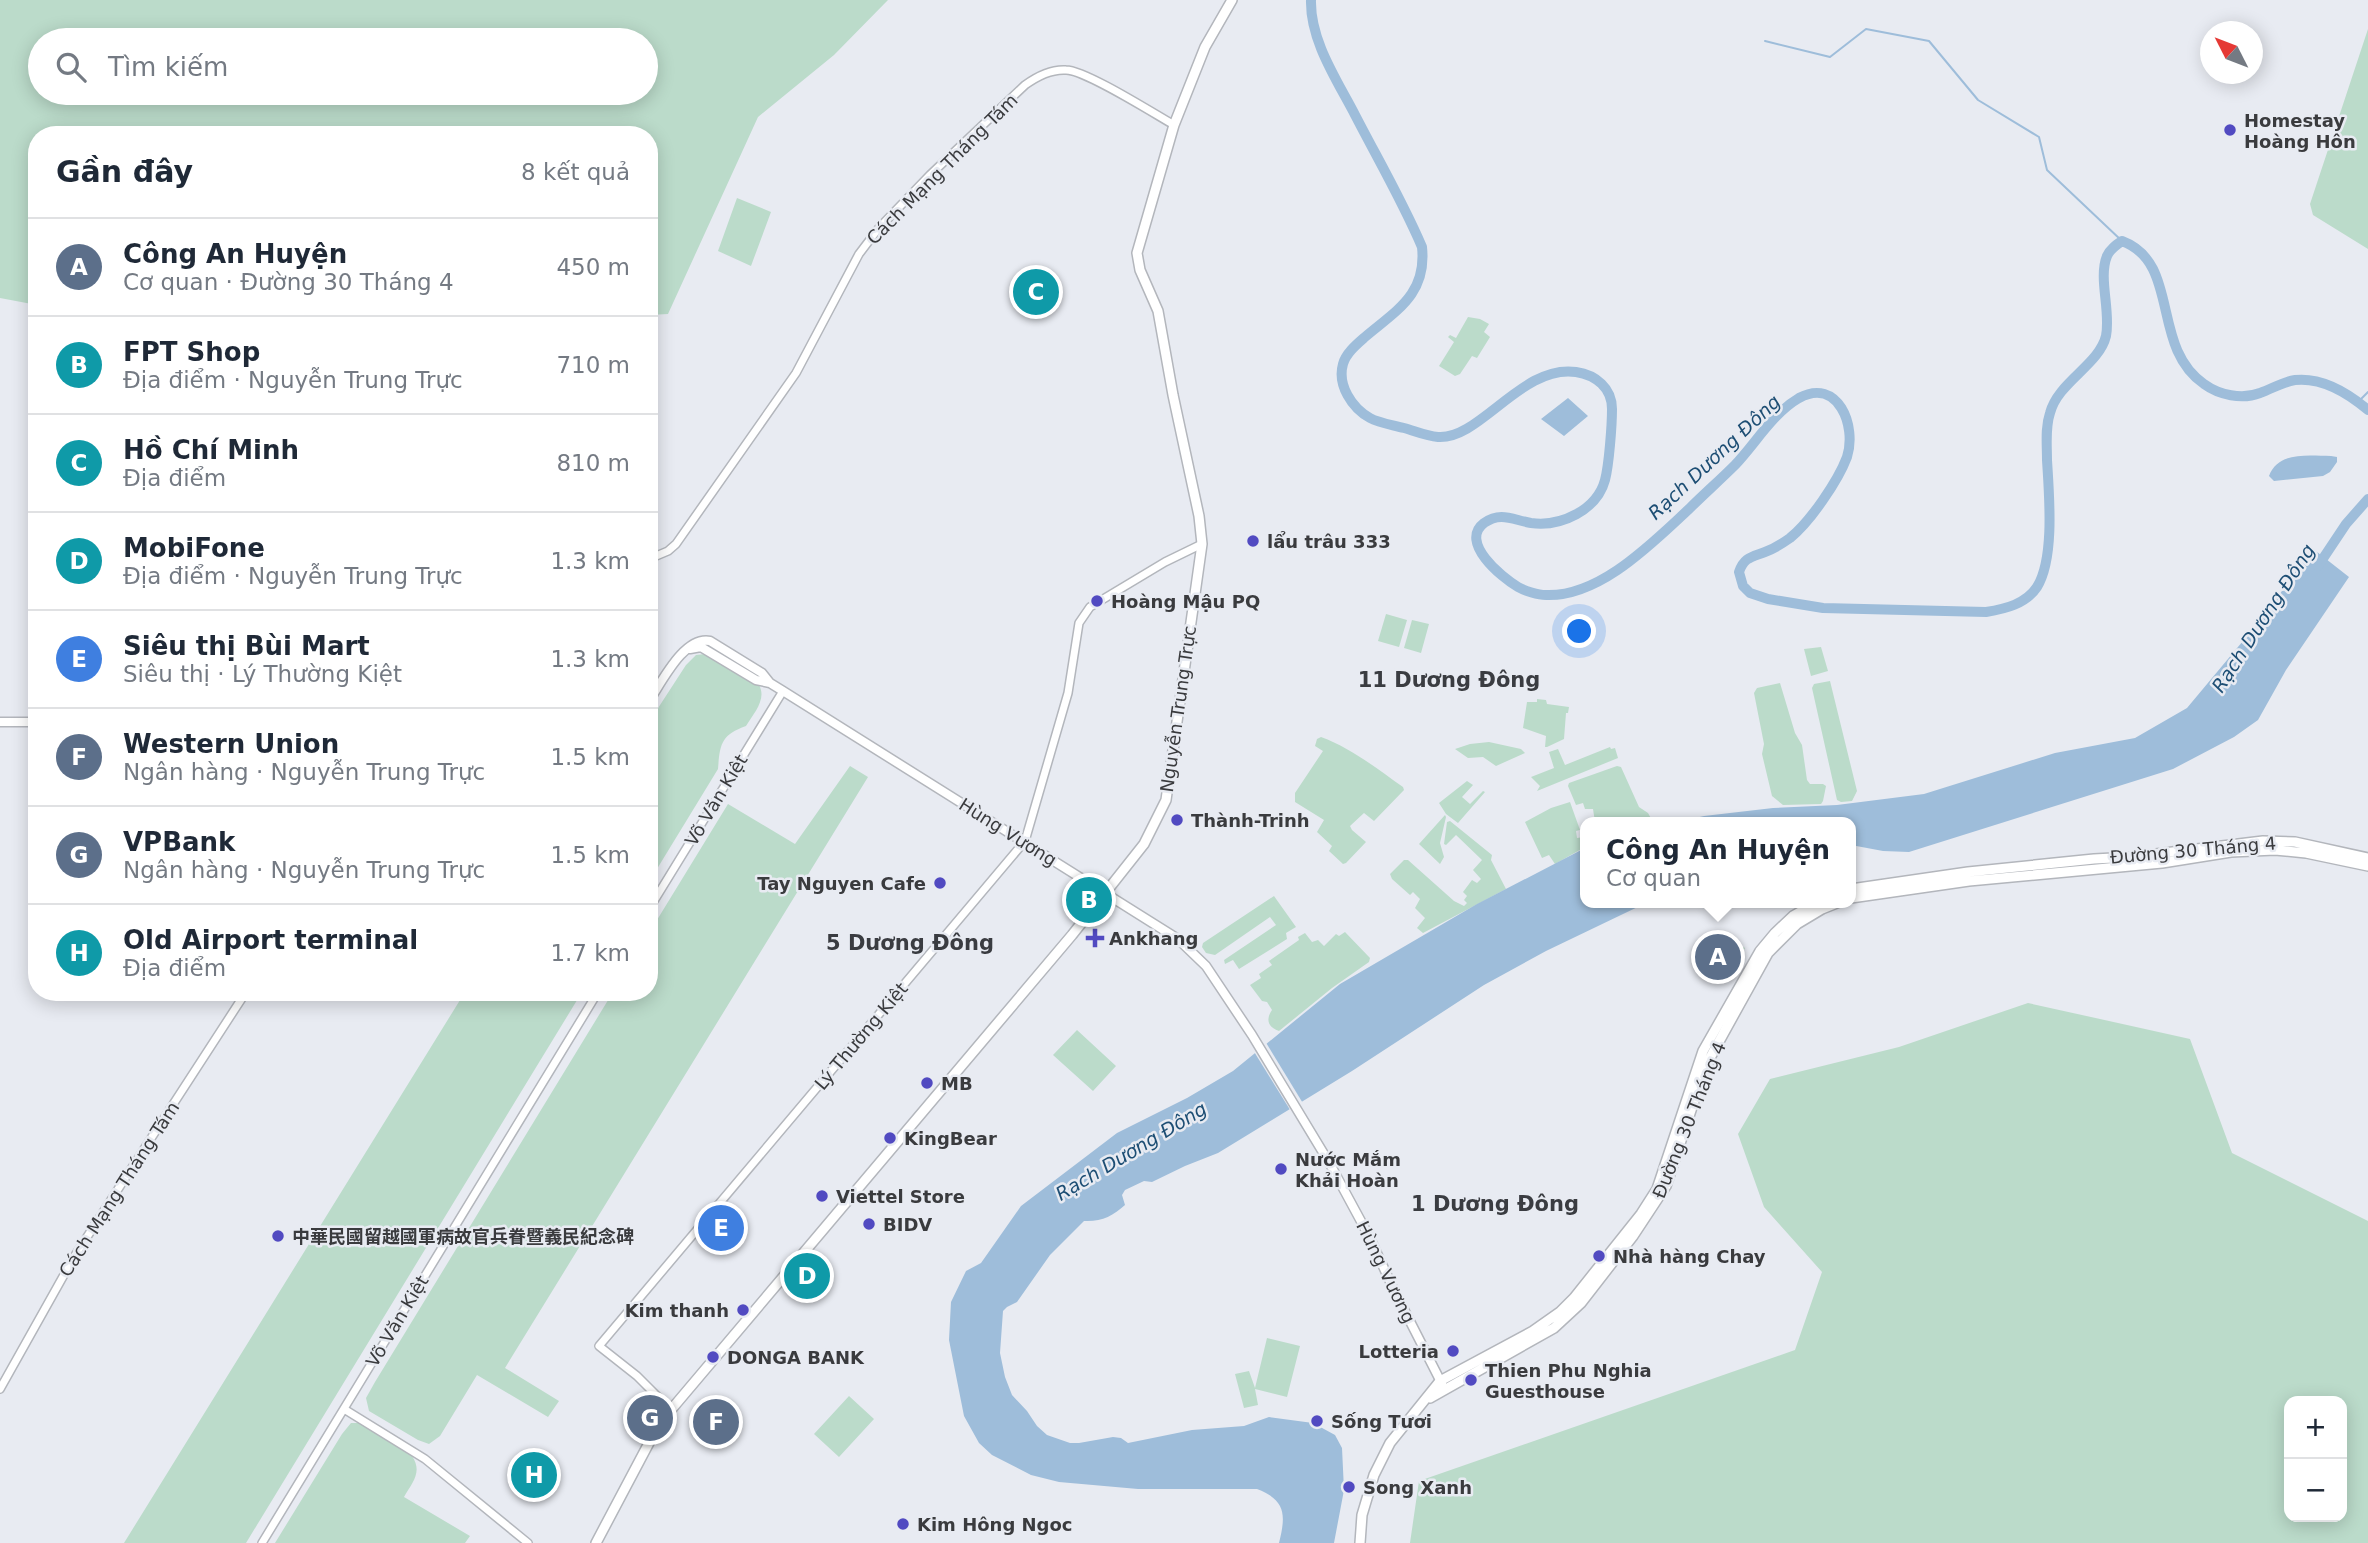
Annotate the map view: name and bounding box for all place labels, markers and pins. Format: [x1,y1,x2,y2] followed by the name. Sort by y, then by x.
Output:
[2244,110,2356,152] place label: Homestay Hoàng Hôn
[2222,122,2238,138] marker: Homestay Hoàng Hôn
[1013,266,1059,318] pin: C
[1267,531,1391,552] place label: lẩu trâu 333
[1245,533,1261,549] marker: lẩu trâu 333
[1111,591,1260,612] place label: Hoàng Mậu PQ
[1089,593,1105,609] marker: Hoàng Mậu PQ
[1191,810,1310,831] place label: Thành-Trinh
[1169,812,1185,828] marker: Thành-Trinh
[757,873,926,894] place label: Tay Nguyen Cafe
[1066,874,1112,926] pin: B
[932,875,948,891] marker: Tay Nguyen Cafe
[1109,928,1198,949] place label: Ankhang
[1087,930,1103,946] marker: Ankhang
[1695,931,1741,983] pin: A
[941,1073,973,1094] place label: MB
[919,1075,935,1091] marker: MB
[904,1128,997,1149] place label: KingBear
[882,1130,898,1146] marker: KingBear
[1295,1149,1401,1191] place label: Nước Mắm Khải Hoàn
[1273,1161,1289,1177] marker: Nước Mắm Khải Hoàn
[836,1186,965,1207] place label: Viettel Store
[814,1188,830,1204] marker: Viettel Store
[698,1202,744,1254] pin: E
[883,1214,932,1235] place label: BIDV
[861,1216,877,1232] marker: BIDV
[292,1226,634,1247] place label: 中華民國留越國軍病故官兵眷暨義民紀念碑
[270,1228,286,1244] marker: 中華民國留越國軍病故官兵眷暨義民紀念碑
[1613,1246,1766,1267] place label: Nhà hàng Chay
[1591,1248,1607,1264] marker: Nhà hàng Chay
[784,1250,830,1302] pin: D
[625,1300,729,1321] place label: Kim thanh
[735,1302,751,1318] marker: Kim thanh
[1359,1341,1439,1362] place label: Lotteria
[1445,1343,1461,1359] marker: Lotteria
[727,1347,865,1368] place label: DONGA BANK
[705,1349,721,1365] marker: DONGA BANK
[1485,1360,1652,1402] place label: Thien Phu Nghia Guesthouse
[1463,1372,1479,1388] marker: Thien Phu Nghia Guesthouse
[627,1392,673,1444] pin: G
[693,1396,739,1448] pin: F
[1331,1411,1432,1432] place label: Sống Tươi
[1309,1413,1325,1429] marker: Sống Tươi
[511,1449,557,1501] pin: H
[1363,1477,1472,1498] place label: Song Xanh
[1341,1479,1357,1495] marker: Song Xanh
[917,1514,1073,1535] place label: Kim Hông Ngoc
[895,1516,911,1532] marker: Kim Hông Ngoc

